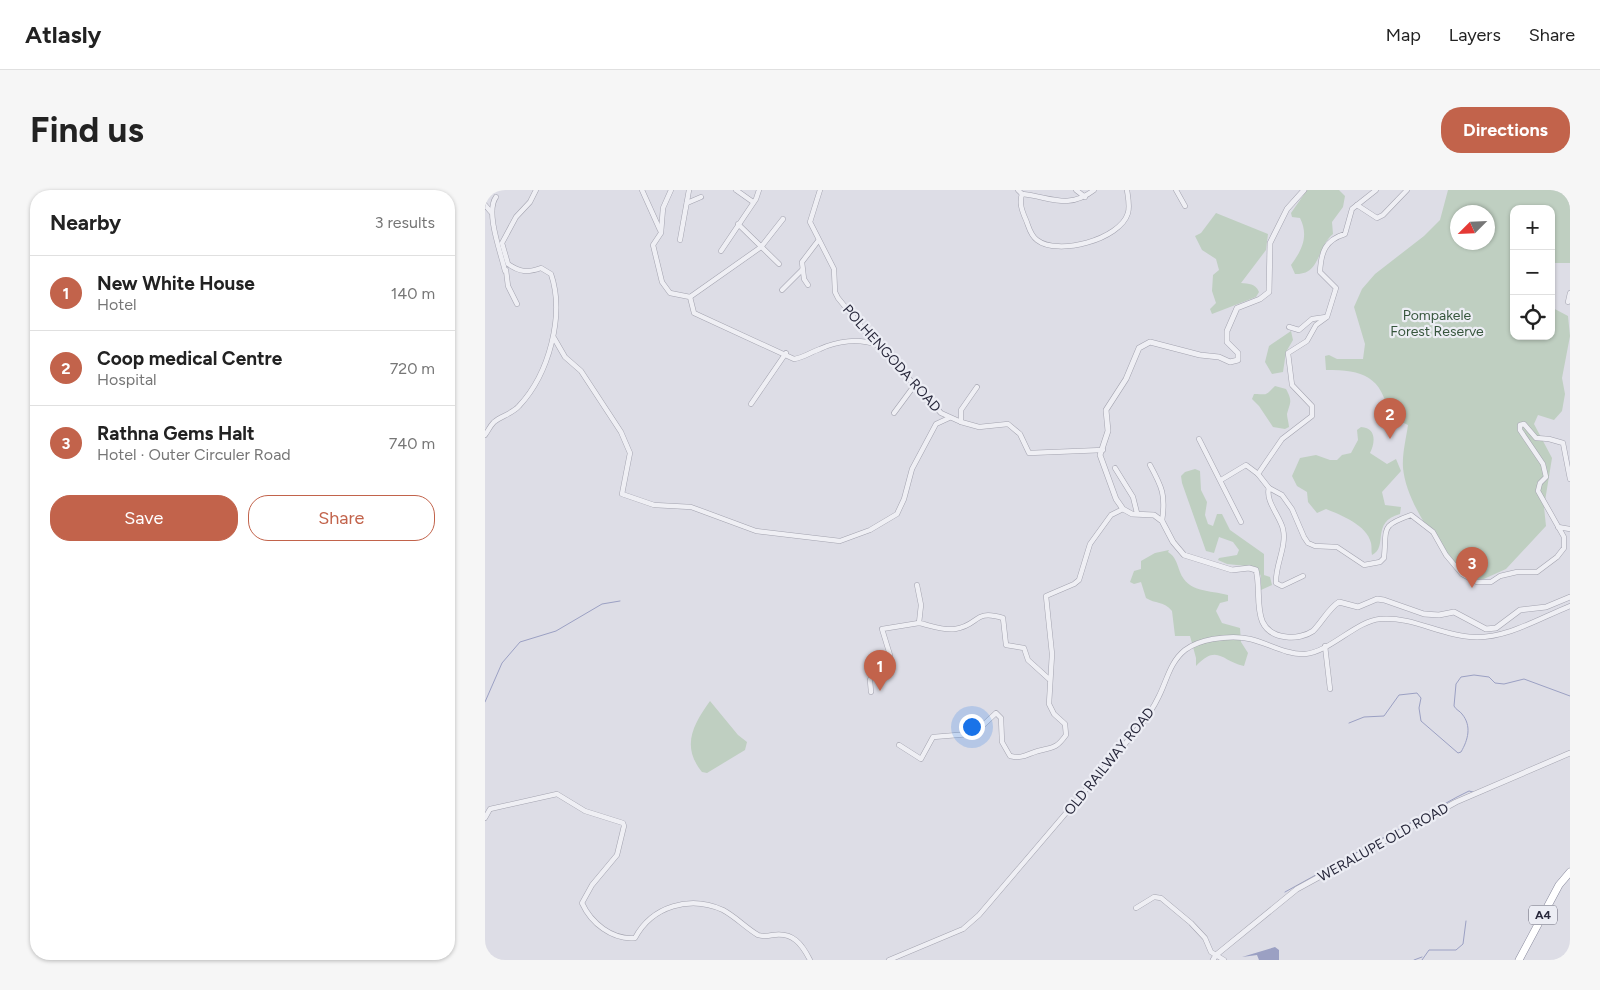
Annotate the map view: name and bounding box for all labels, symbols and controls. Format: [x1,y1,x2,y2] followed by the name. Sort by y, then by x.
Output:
[25,20,101,49] text: Atlasly
[1386,24,1421,46] text: Map
[1449,24,1501,46] text: Layers
[1529,24,1575,46] text: Share
[1441,107,1570,153] button: Directions
[30,109,144,151] text: Find us
[1450,205,1495,250] north arrow
[1510,205,1555,340] map controls
[1510,205,1555,250] button: +
[50,210,121,235] text: Nearby
[375,213,435,232] text: 3 results
[1510,250,1555,295] button: −
[97,272,255,295] text: New White House
[63,284,69,303] text: 1
[391,284,435,303] text: 140 m
[97,295,137,314] text: Hotel
[1510,295,1555,340] button: locate
[839,301,944,416] street label: POLHENGODA ROAD
[1390,307,1484,340] park label: Pompakele Forest Reserve
[97,347,282,370] text: Coop medical Centre
[61,359,71,378] text: 2
[390,359,435,378] text: 720 m
[97,370,157,389] text: Hospital
[1374,398,1406,439] pin: 2
[97,422,255,445] text: Rathna Gems Halt
[62,434,70,453] text: 3
[389,434,435,453] text: 740 m
[97,445,291,464] text: Hotel · Outer Circuler Road
[50,495,238,541] button: Save
[248,495,435,541] button: Share
[1456,547,1488,588] pin: 3
[864,650,896,691] pin: 1
[1061,704,1158,819] street label: OLD RAILWAY ROAD
[959,714,985,740] your location
[1315,799,1452,886] street label: WERALUPE OLD ROAD
[1529,906,1557,924] road number: A4

